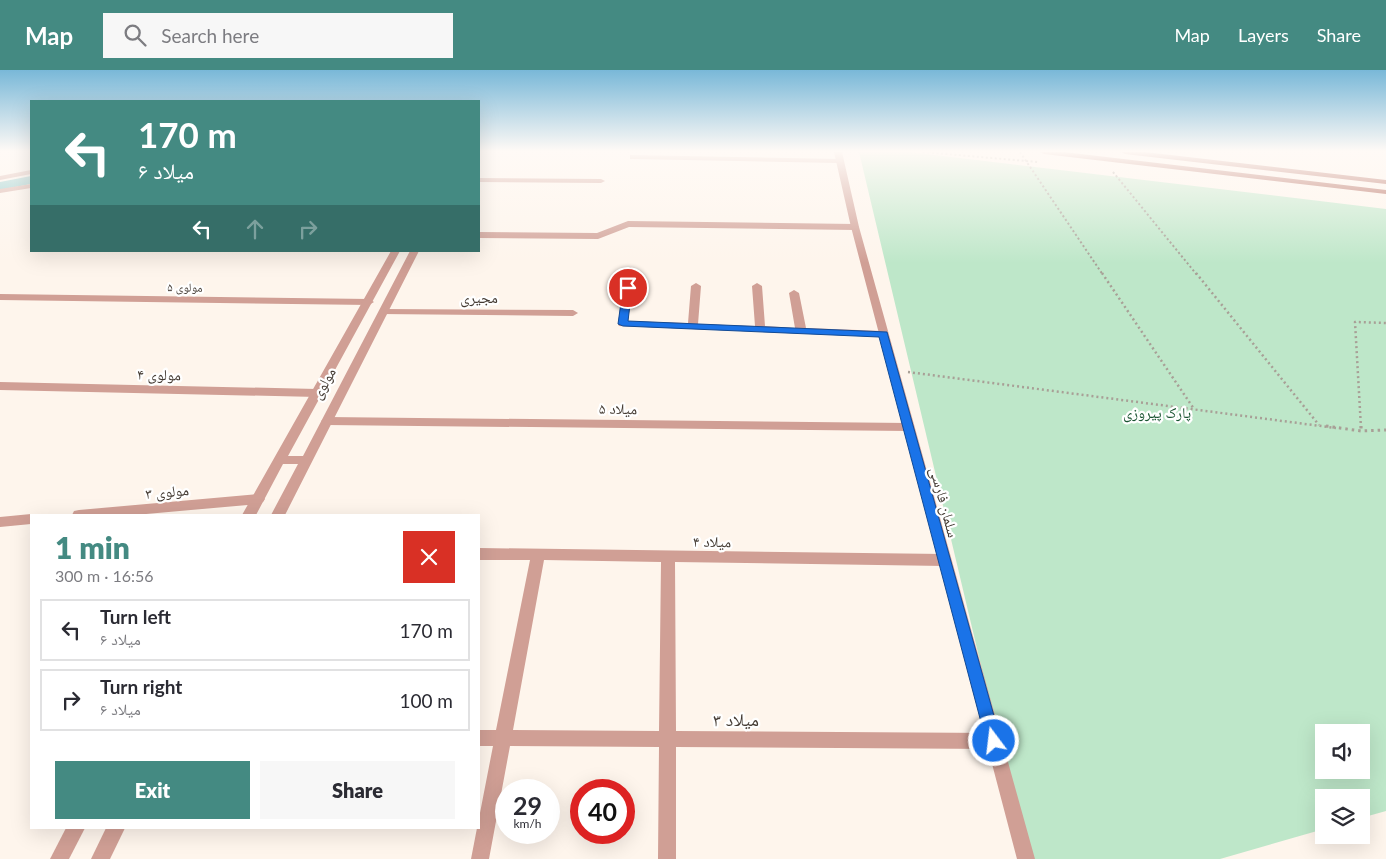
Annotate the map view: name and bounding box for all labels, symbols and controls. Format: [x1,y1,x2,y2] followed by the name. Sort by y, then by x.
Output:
[103,13,453,58] search box
[25,21,73,50] text: Map
[121,21,149,49] icon: search
[161,24,259,47] text: Search here
[1174,24,1210,46] text: Map
[1238,24,1289,46] text: Layers
[1317,24,1361,46] text: Share
[138,113,237,155] text: 170 m
[55,120,120,185] icon: left
[138,157,194,184] text: میلاد ۶
[188,215,216,243] icon: left
[241,215,269,243] icon: ahead
[294,215,322,243] icon: right
[607,267,649,309] pin
[614,274,642,302] icon: arrive
[167,279,203,295] street label: مولوی ۵
[460,288,498,308] street label: مجیری
[307,364,341,403] street label: مولوی
[137,365,181,385] street label: مولوی ۴
[599,399,637,418] street label: میلاد ۵
[1123,403,1191,423] park label: پارک پیروزی
[925,465,963,540] street label: سلمان فارسی
[144,480,190,504] street label: مولوی ۳
[55,529,130,565] text: 1 min
[403,531,455,583] button: close
[693,532,731,551] street label: میلاد ۴
[55,566,154,585] text: 300 m · 16:56
[100,605,171,628] text: Turn left
[57,616,85,644] icon: left
[399,619,453,642] text: 170 m
[100,629,141,648] text: میلاد ۶
[100,675,182,698] text: Turn right
[57,686,85,714] icon: right
[399,689,453,712] text: 100 m
[100,699,141,718] text: میلاد ۶
[713,708,759,730] street label: میلاد ۳
[967,714,1019,766] position arrow
[1315,724,1370,844] map controls
[1315,724,1370,779] button: sound
[55,761,250,819] button: Exit
[260,761,455,819] button: Share
[570,779,635,844] speed limit sign: 40
[1315,789,1370,844] button: layers
[513,790,542,820] text: 29
[513,816,542,831] text: km/h

